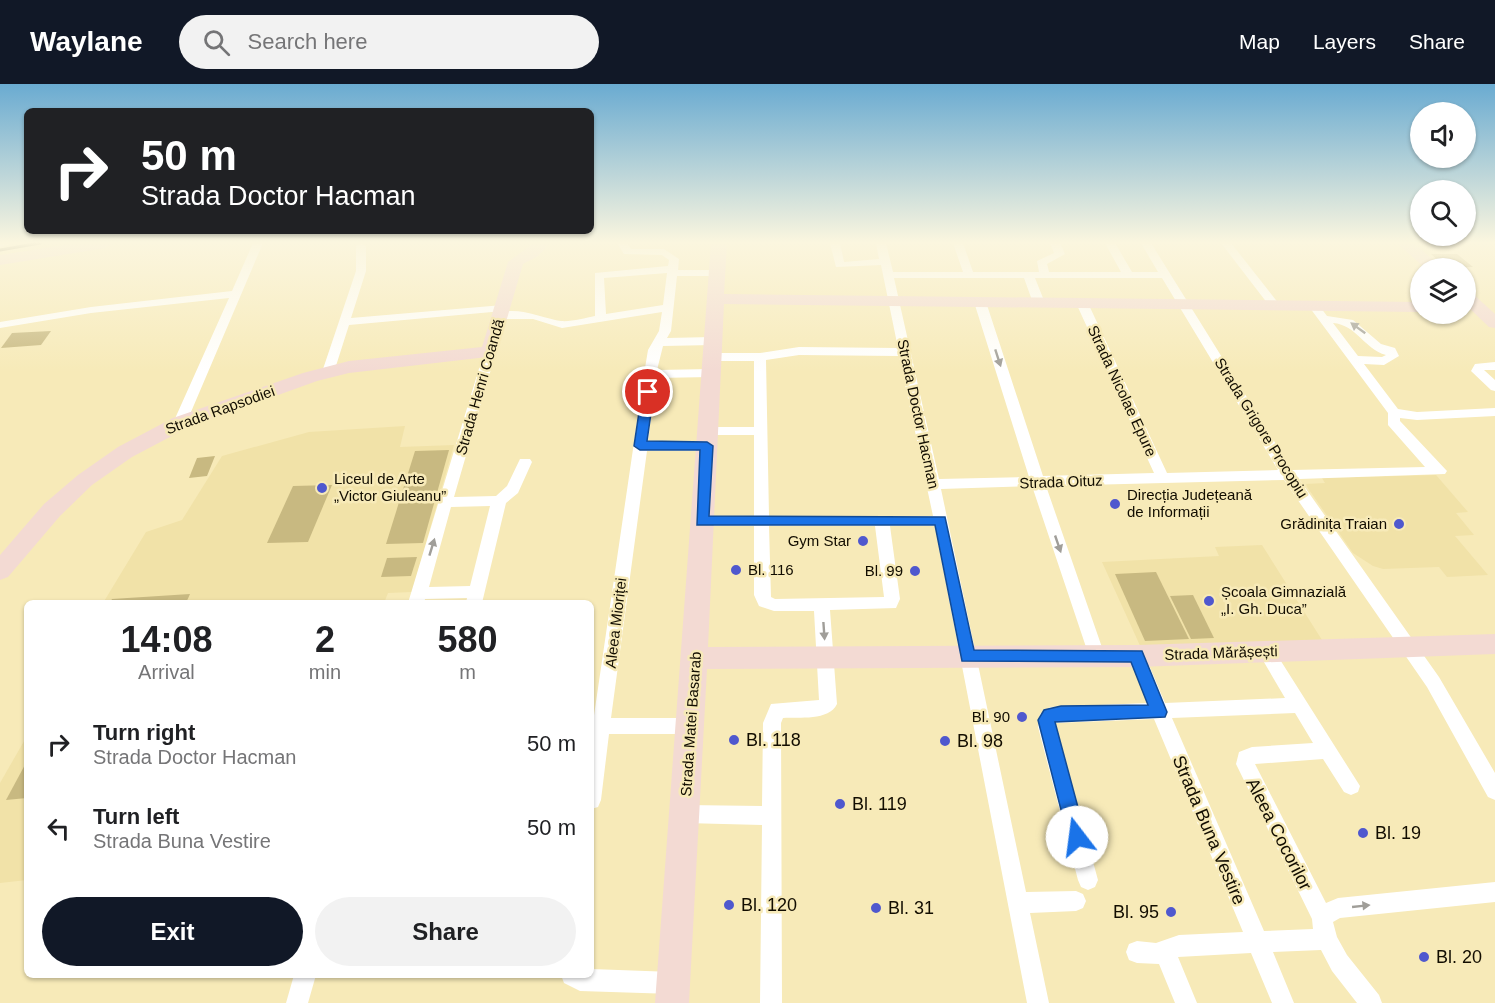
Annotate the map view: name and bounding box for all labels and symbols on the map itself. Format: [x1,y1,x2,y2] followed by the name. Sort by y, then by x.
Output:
[452,316,507,457] street label: Strada Henri Coandă
[1350,322,1366,334] one-way arrow
[1085,323,1160,459] street label: Strada Nicolae Epure
[894,338,943,490] street label: Strada Doctor Hacman
[994,349,1003,367] one-way arrow
[1211,355,1311,501] street label: Strada Grigore Procopiu
[622,366,673,417] pin
[163,382,277,437] street label: Strada Rapsodiei
[334,470,446,504] place label: Liceul de Arte „Victor Giuleanu”
[1019,472,1103,491] street label: Strada Oituz
[315,481,329,495] marker: Liceul de Arte „Victor Giuleanu”
[1127,486,1253,520] place label: Direcția Județeană de Informații
[1108,497,1122,511] marker: Direcția Județeană de Informații
[1280,515,1387,532] place label: Grădinița Traian
[1392,517,1406,531] marker: Grădinița Traian
[788,532,851,549] place label: Gym Star
[856,534,870,548] marker: Gym Star
[1053,535,1063,553] one-way arrow
[428,538,437,556] one-way arrow
[748,561,794,578] place label: Bl. 116
[865,562,903,579] place label: Bl. 99
[729,563,743,577] marker: Bl. 116
[908,564,922,578] marker: Bl. 99
[602,577,629,669] street label: Aleea Mioriței
[1221,583,1347,617] place label: Școala Gimnazială „I. Gh. Duca”
[1202,594,1216,608] marker: Școala Gimnazială „I. Gh. Duca”
[820,622,829,641] one-way arrow
[1164,642,1278,663] street label: Strada Mărășești
[677,651,704,797] street label: Strada Matei Basarab
[972,708,1010,725] place label: Bl. 90
[1015,710,1029,724] marker: Bl. 90
[746,730,801,750] place label: Bl. 118
[957,731,1003,751] place label: Bl. 98
[727,733,741,747] marker: Bl. 118
[938,734,952,748] marker: Bl. 98
[1169,752,1249,908] street label: Strada Buna Vestire
[1242,775,1316,893] street label: Aleea Cocorilor
[852,794,907,814] place label: Bl. 119
[833,797,847,811] marker: Bl. 119
[1045,805,1109,869] position arrow
[1375,823,1421,843] place label: Bl. 19
[1356,826,1370,840] marker: Bl. 19
[741,895,797,915] place label: Bl. 120
[722,898,736,912] marker: Bl. 120
[888,898,934,918] place label: Bl. 31
[869,901,883,915] marker: Bl. 31
[1352,901,1371,911] one-way arrow
[1113,902,1159,922] place label: Bl. 95
[1164,905,1178,919] marker: Bl. 95
[1436,947,1482,967] place label: Bl. 20
[1417,950,1431,964] marker: Bl. 20

